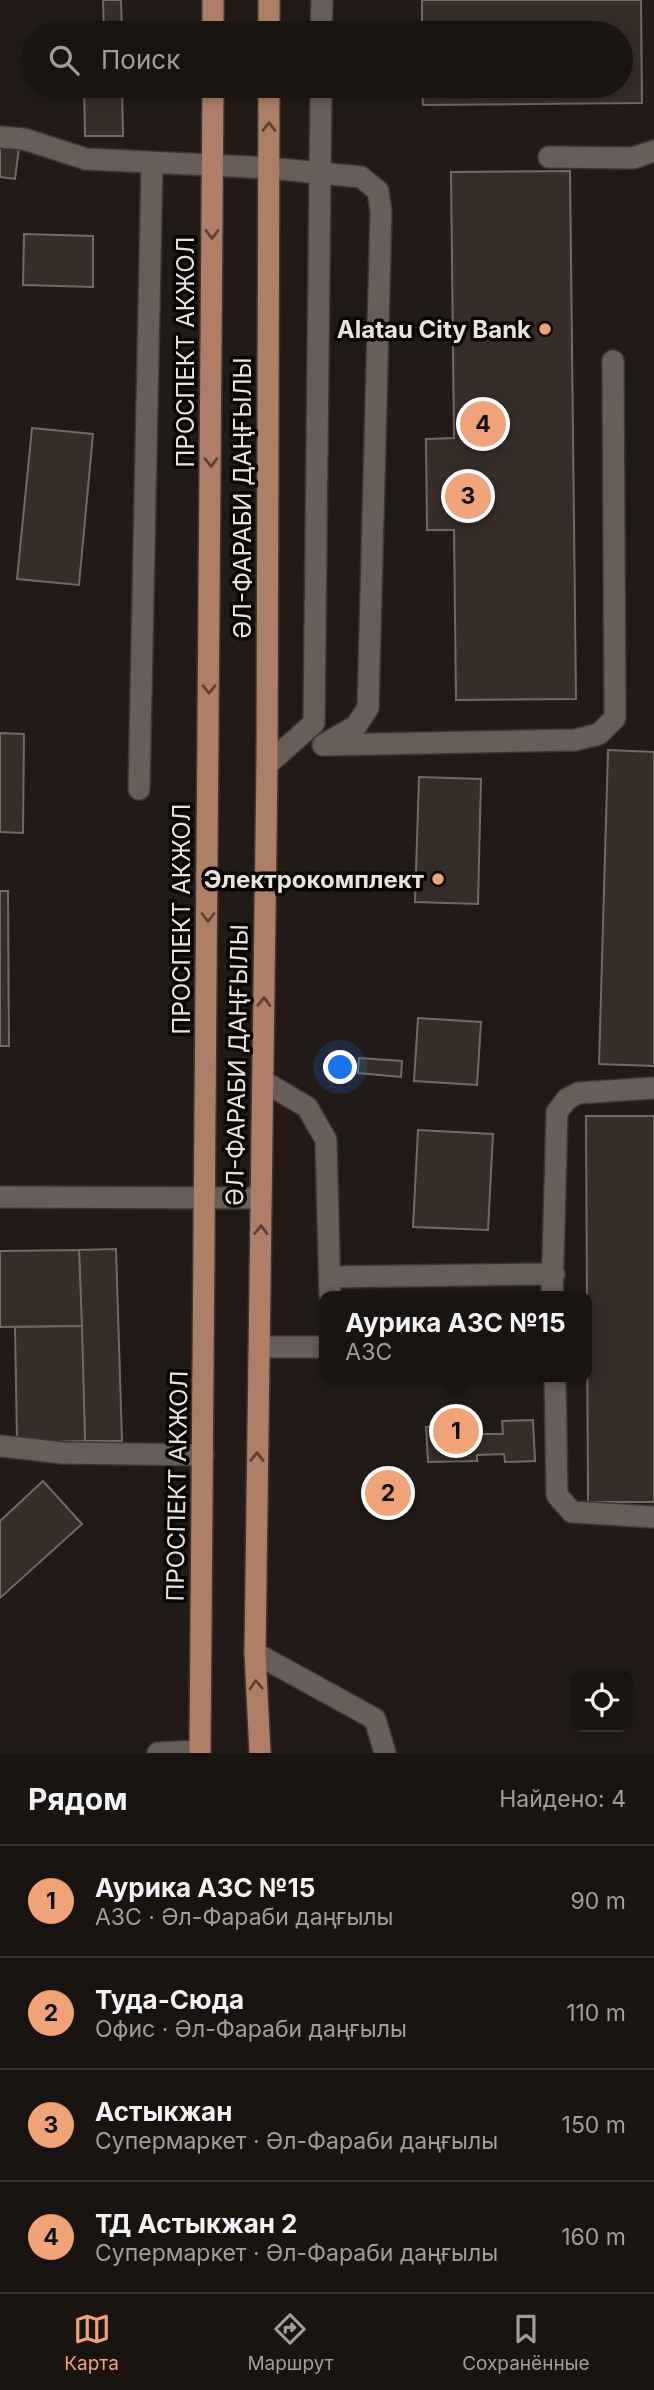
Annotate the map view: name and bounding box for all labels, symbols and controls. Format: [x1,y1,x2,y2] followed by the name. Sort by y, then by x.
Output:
[21,21,633,98] search box
[45,41,83,79] icon: search
[101,44,180,75] text: Поиск
[261,121,277,131] one-way arrow
[204,229,220,240] one-way arrow
[171,237,200,467] street label: ПРОСПЕКТ АКЖОЛ
[337,315,531,344] place label: Alatau City Bank
[537,321,553,337] marker: Alatau City Bank
[228,357,257,639] street label: ӘЛ-ФАРАБИ ДАҢҒЫЛЫ
[460,398,506,450] pin: 4
[203,457,219,467] one-way arrow
[445,470,491,522] pin: 3
[201,684,217,695] one-way arrow
[167,804,196,1034] street label: ПРОСПЕКТ АКЖОЛ
[204,865,424,894] place label: Электрокомплект
[430,871,446,887] marker: Электрокомплект
[200,912,216,922] one-way arrow
[220,924,254,1206] street label: ӘЛ-ФАРАБИ ДАҢҒЫЛЫ
[256,997,272,1007] one-way arrow
[323,1050,357,1084] your location
[253,1224,268,1235] one-way arrow
[319,1291,592,1382] popup
[345,1307,566,1338] text: Аурика АЗС №15
[345,1338,392,1366] text: АЗС
[160,1370,194,1602] street label: ПРОСПЕКТ АКЖОЛ
[433,1405,479,1457] pin: 1
[249,1452,265,1462] one-way arrow
[365,1467,411,1519] pin: 2
[570,1669,633,1732] map controls
[570,1669,633,1732] button: locate
[249,1679,264,1690] one-way arrow
[28,1781,128,1817] text: Рядом
[499,1785,626,1813] text: Найдено: 4
[95,1872,315,1903] text: Аурика АЗС №15
[46,1887,56,1915] text: 1
[571,1887,626,1915] text: 90 m
[95,1903,394,1931] text: АЗС · Әл-Фараби даңғылы
[95,1984,244,2015] text: Туда-Сюда
[44,1999,58,2027] text: 2
[566,1999,626,2027] text: 110 m
[95,2015,407,2043] text: Офис · Әл-Фараби даңғылы
[95,2096,232,2127] text: Астыкжан
[44,2111,58,2139] text: 3
[562,2111,626,2139] text: 150 m
[95,2127,498,2155] text: Супермаркет · Әл-Фараби даңғылы
[95,2208,297,2239] text: ТД Астыкжан 2
[43,2223,59,2251] text: 4
[561,2223,626,2251] text: 160 m
[95,2239,498,2267] text: Супермаркет · Әл-Фараби даңғылы
[64,2310,119,2375] tab: Карта
[247,2310,334,2375] tab: Маршрут
[462,2310,590,2375] tab: Сохранённые

